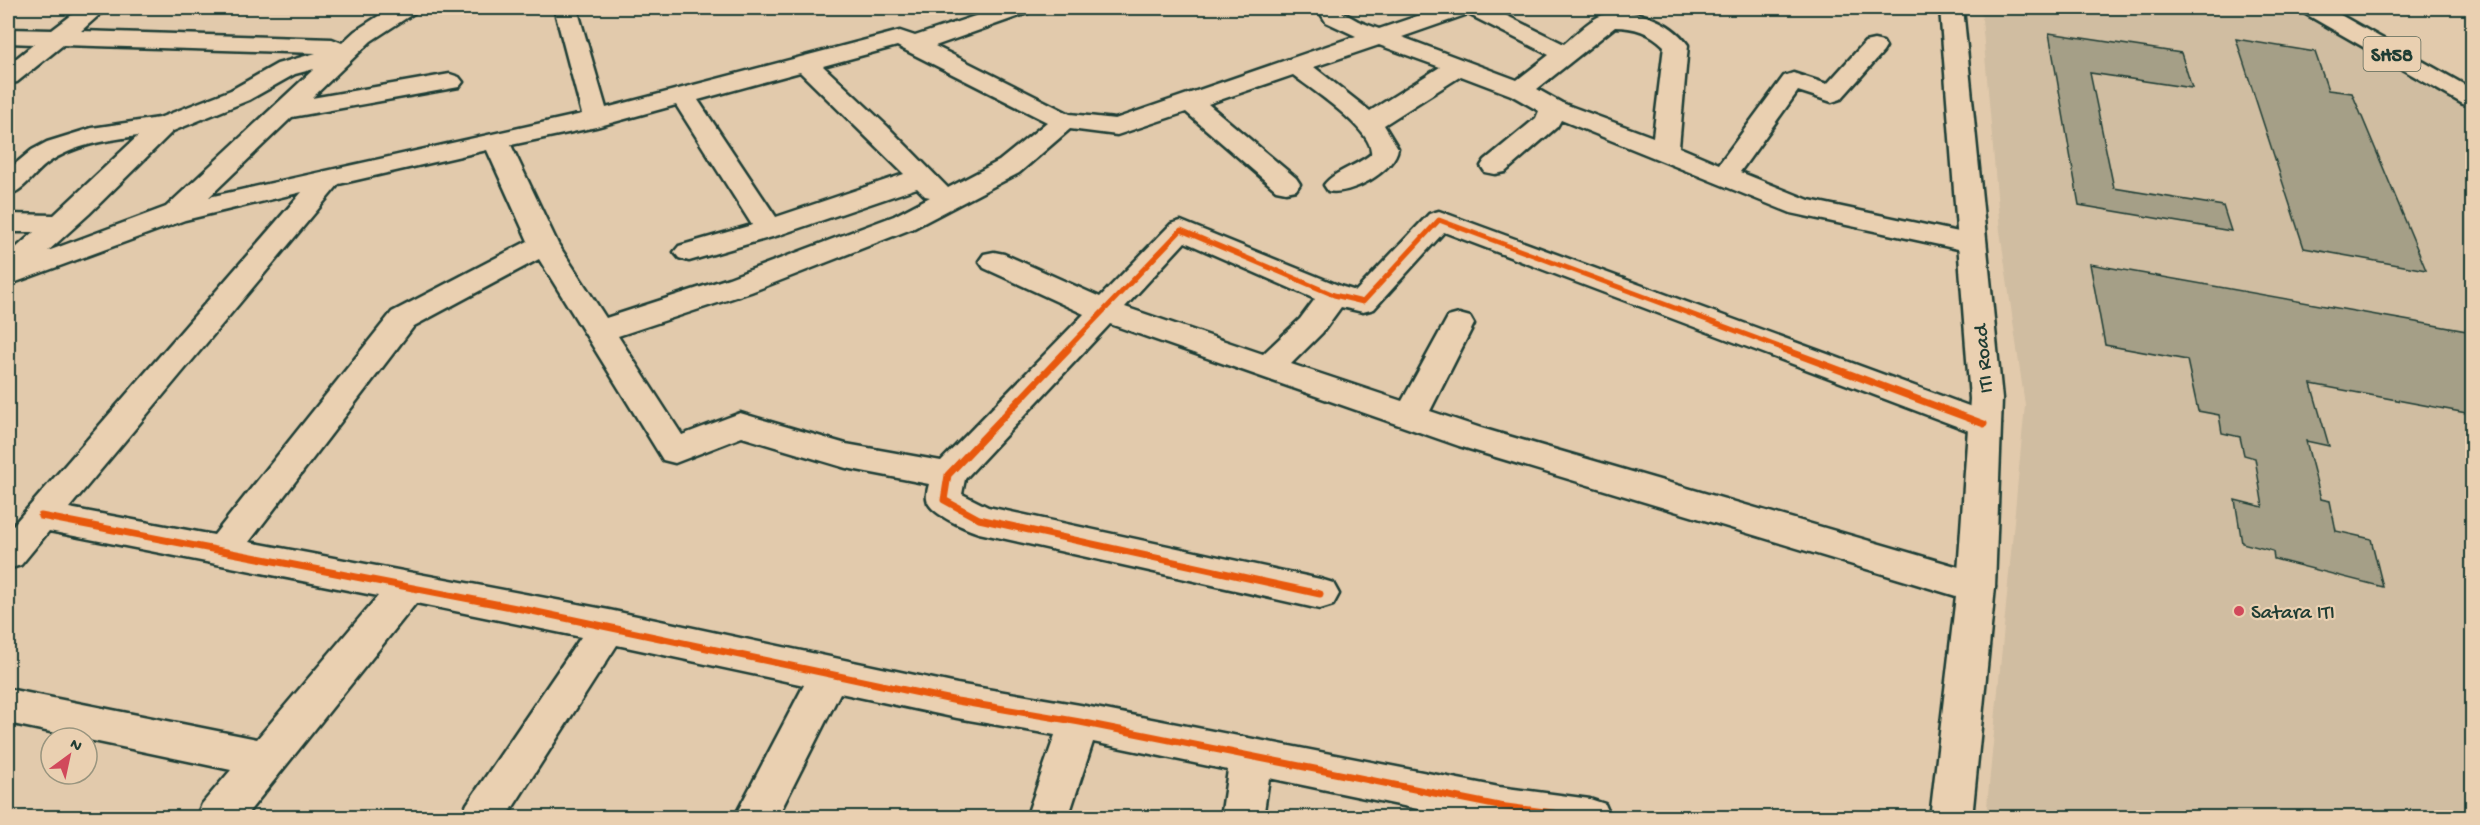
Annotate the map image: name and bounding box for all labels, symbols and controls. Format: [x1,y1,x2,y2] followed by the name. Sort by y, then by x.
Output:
[2364,37,2420,71] road number: SH58
[1970,322,2001,394] street label: ITI Road
[2251,602,2335,627] place label: Satara ITI
[2232,604,2246,618] marker: Satara ITI
[39,726,99,786] north arrow
[66,736,85,757] text: N

